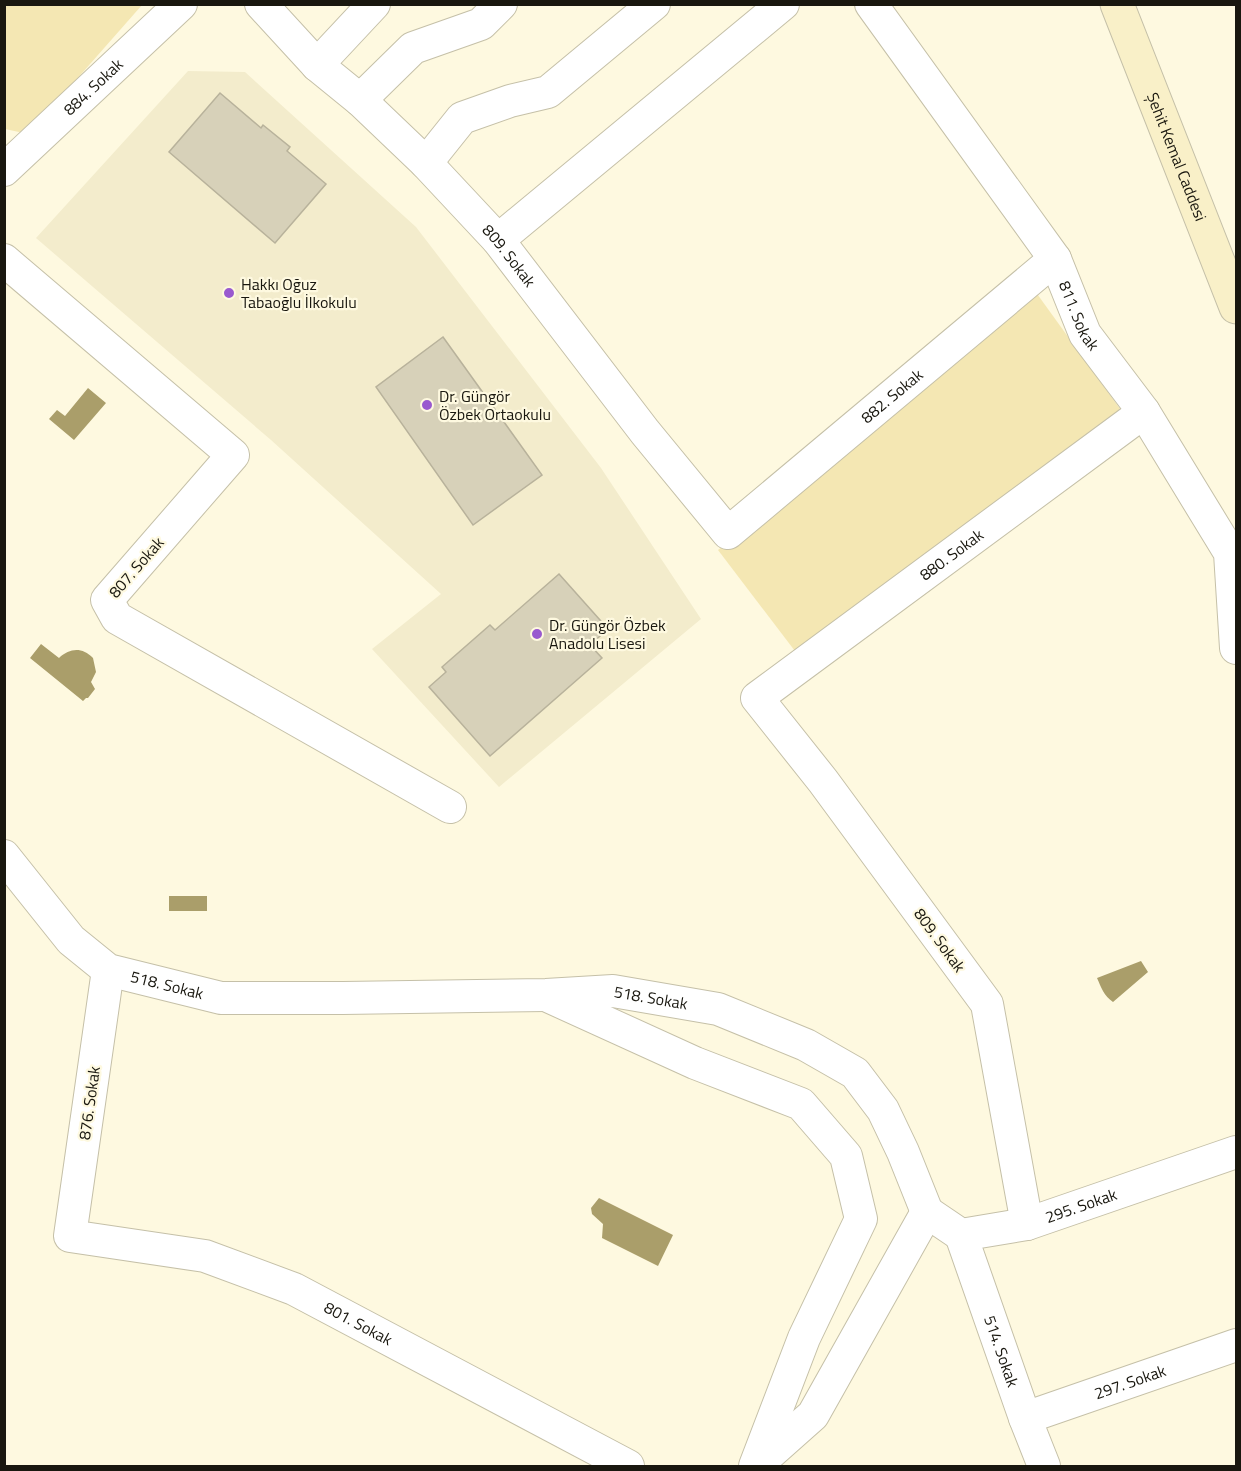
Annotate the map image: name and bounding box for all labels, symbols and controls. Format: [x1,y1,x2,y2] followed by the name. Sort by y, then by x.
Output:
[58,52,129,121] street label: 884. Sokak
[1141,89,1213,225] street label: Şehit Kemal Caddesi
[477,219,542,292] street label: 809. Sokak
[241,272,357,314] place label: Hakkı Oğuz Tabaoğlu İlkokulu
[1053,277,1106,356] street label: 811. Sokak
[222,286,236,300] marker: Hakkı Oğuz Tabaoğlu İlkokulu
[855,363,928,429] street label: 882. Sokak
[439,384,551,426] place label: Dr. Güngör Özbek Ortaokulu
[420,398,434,412] marker: Dr. Güngör Özbek Ortaokulu
[914,522,989,586] street label: 880. Sokak
[103,531,170,603] street label: 807. Sokak
[549,613,666,655] place label: Dr. Güngör Özbek Anadolu Lisesi
[530,627,544,641] marker: Dr. Güngör Özbek Anadolu Lisesi
[908,903,972,977] street label: 809. Sokak
[128,964,206,1005] street label: 518. Sokak
[612,979,690,1016] street label: 518. Sokak
[72,1064,106,1141] street label: 876. Sokak
[1042,1182,1120,1229] street label: 295. Sokak
[320,1295,397,1351] street label: 801. Sokak
[978,1312,1025,1390] street label: 514. Sokak
[1091,1358,1169,1405] street label: 297. Sokak

